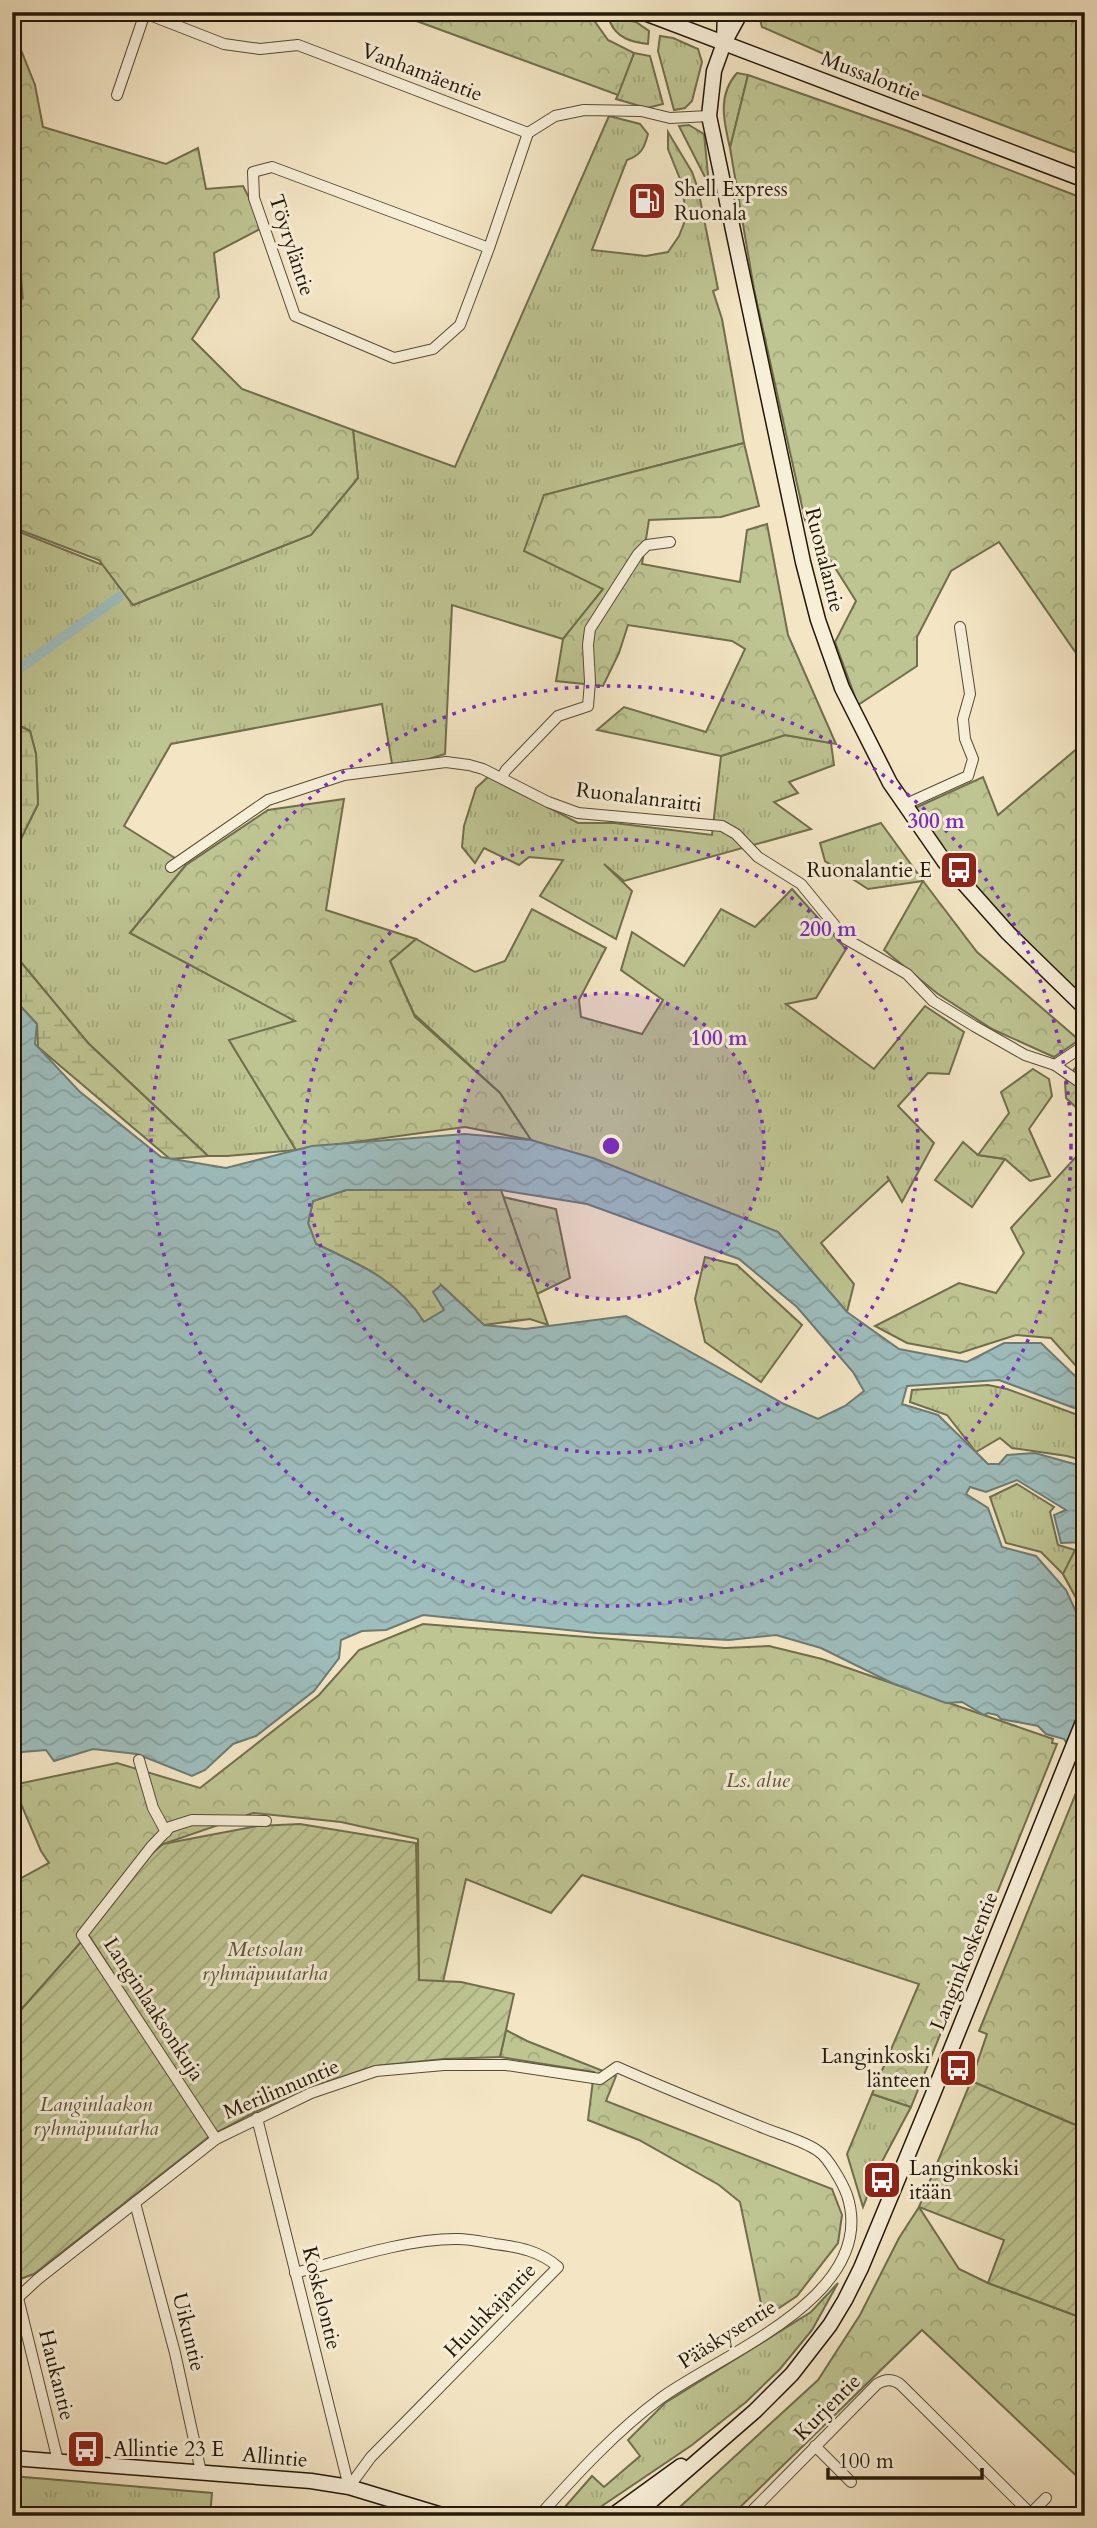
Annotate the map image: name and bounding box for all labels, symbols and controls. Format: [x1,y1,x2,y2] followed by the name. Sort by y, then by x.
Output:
[357,36,487,109] street label: Vanhamäentie
[817,44,925,109] street label: Mussalontie
[674,175,788,228] place label: Shell Express Ruonala
[626,180,668,222] fuel station icon: Shell Express Ruonala
[261,191,322,300] street label: Töyryläntie
[798,505,852,615] street label: Ruonalantie
[574,775,704,820] street label: Ruonalanraitti
[907,807,965,836] text: 300 m
[938,849,980,891] bus stop icon: Ruonalantie E
[807,856,932,885] place label: Ruonalantie E
[799,915,857,944] text: 200 m
[690,1024,748,1053] text: 100 m
[599,1134,623,1158] centre of rings
[726,1766,791,1795] park label: Ls. alue
[923,1887,1006,2035] street label: Langinkoskentie
[96,1932,211,2087] street label: Langinlaaksonkuja
[202,1935,328,1988] park label: Metsolan ryhmäpuutarha
[821,2042,931,2095] place label: Langinkoski länteen
[937,2047,979,2089] bus stop icon: Langinkoski länteen
[219,2052,344,2127] street label: Merilinnuntie
[33,2090,159,2143] park label: Langinlaakon ryhmäpuutarha
[909,2154,1019,2207] place label: Langinkoski itään
[861,2159,903,2201] bus stop icon: Langinkoski itään
[295,2243,348,2353] street label: Koskelontie
[438,2257,543,2364] street label: Huuhkajantie
[165,2290,212,2374] street label: Uikuntie
[673,2293,782,2376] street label: Pääskysentie
[31,2327,82,2423] street label: Haukantie
[787,2367,867,2447] street label: Kurjentie
[65,2428,107,2470] bus stop icon: Allintie 23 E
[113,2435,224,2464] place label: Allintie 23 E
[828,2437,982,2481] scale bar
[241,2440,309,2475] street label: Allintie
[838,2447,894,2476] text: 100 m

